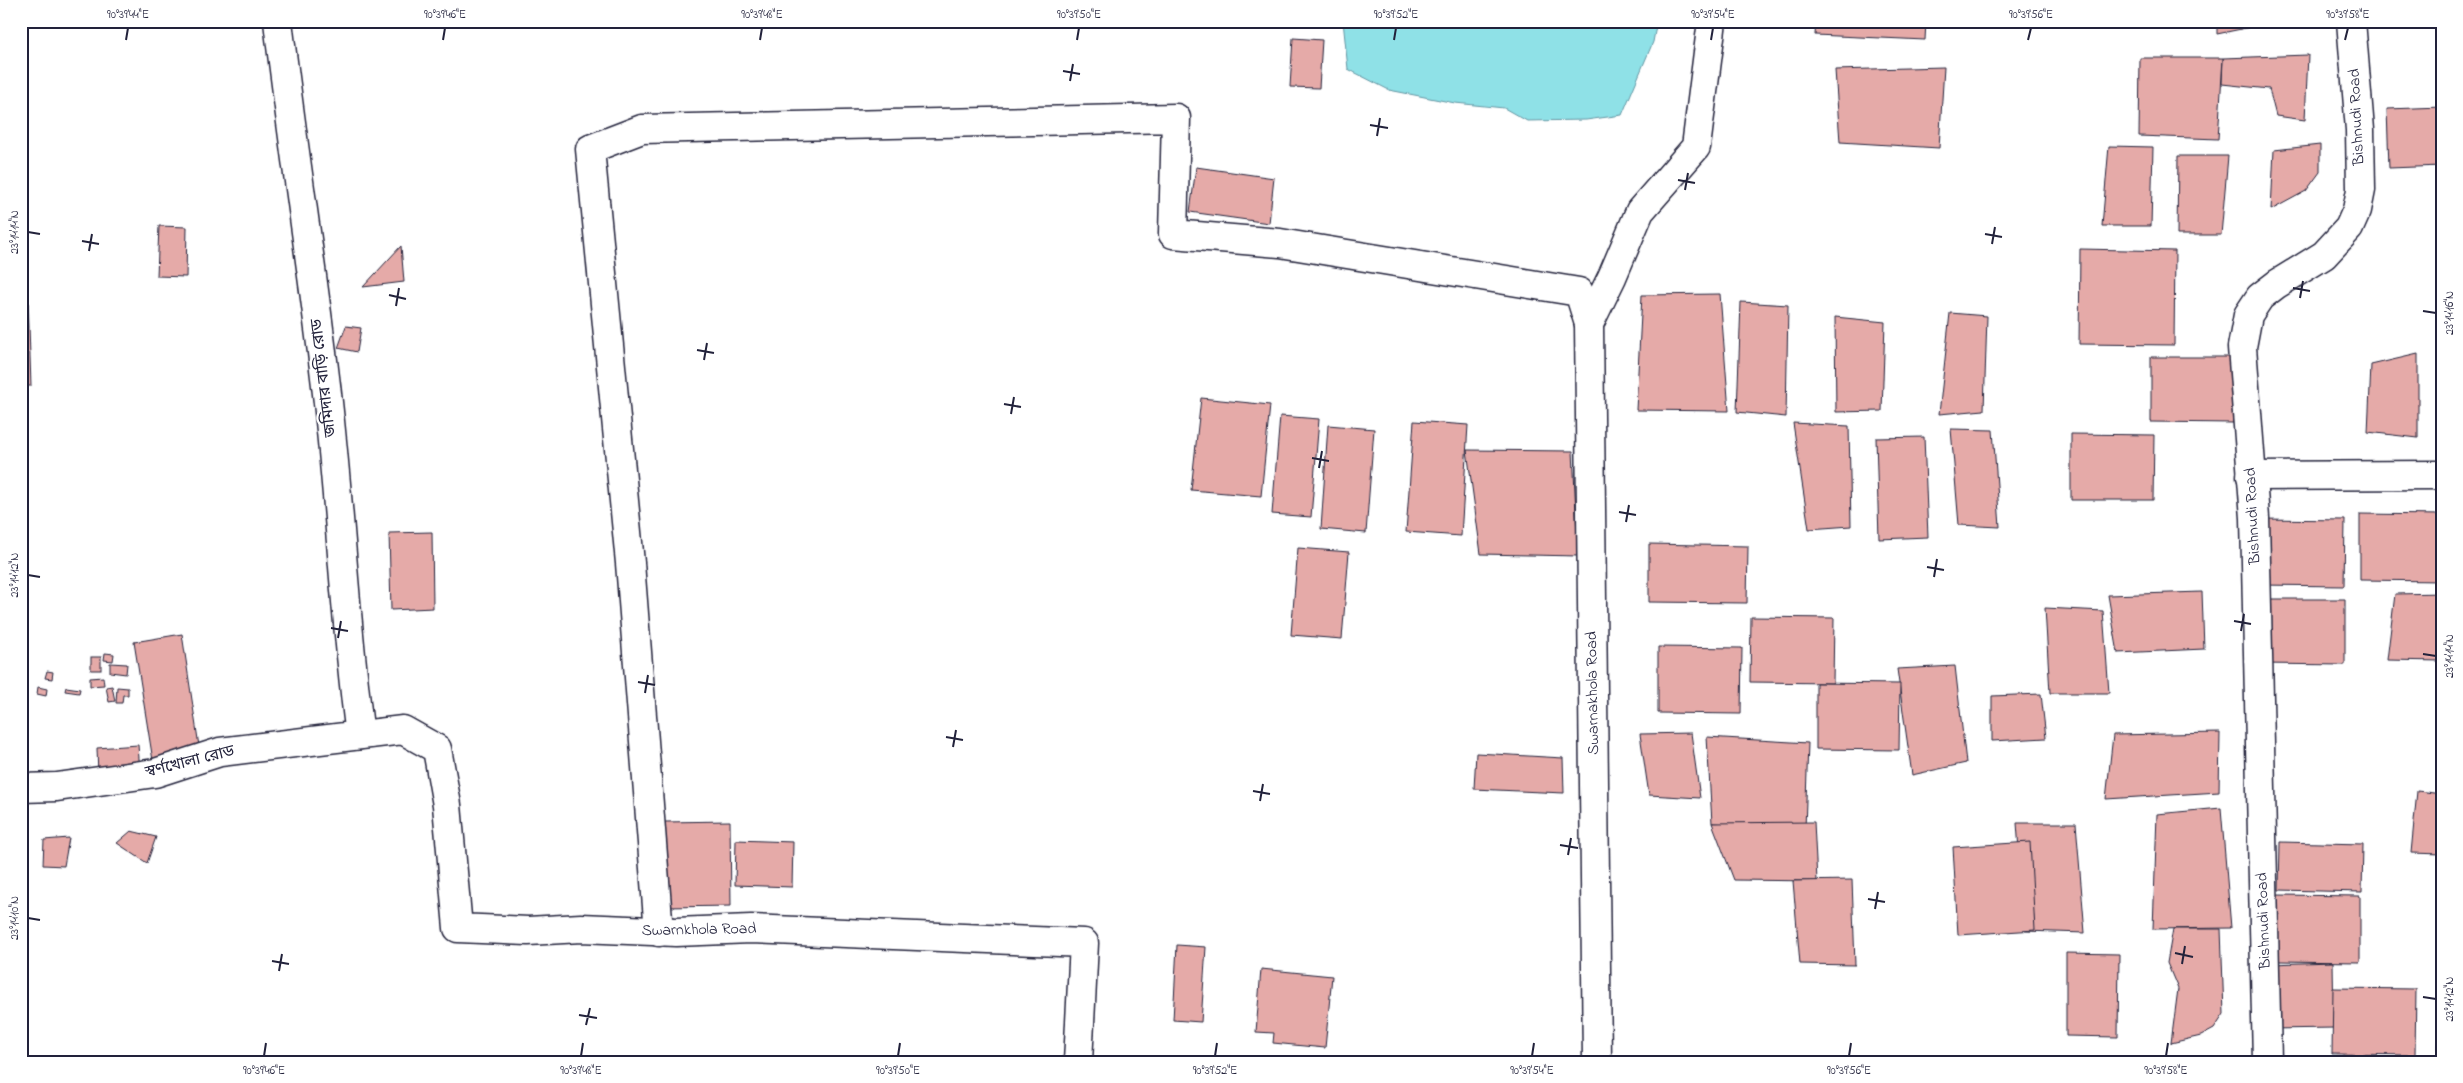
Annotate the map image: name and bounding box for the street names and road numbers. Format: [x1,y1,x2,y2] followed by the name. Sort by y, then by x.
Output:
[2342,68,2372,167] street label: Bishnudi Road
[305,317,343,439] street label: জমিদার বাড়ি রোড
[2238,467,2268,566] street label: Bishnudi Road
[1580,631,1606,755] street label: Swarnakhola Road
[142,739,238,785] street label: স্বর্ণখোলা রোড
[2250,872,2278,971] street label: Bishnudi Road
[641,917,757,943] street label: Swarnkhola Road

